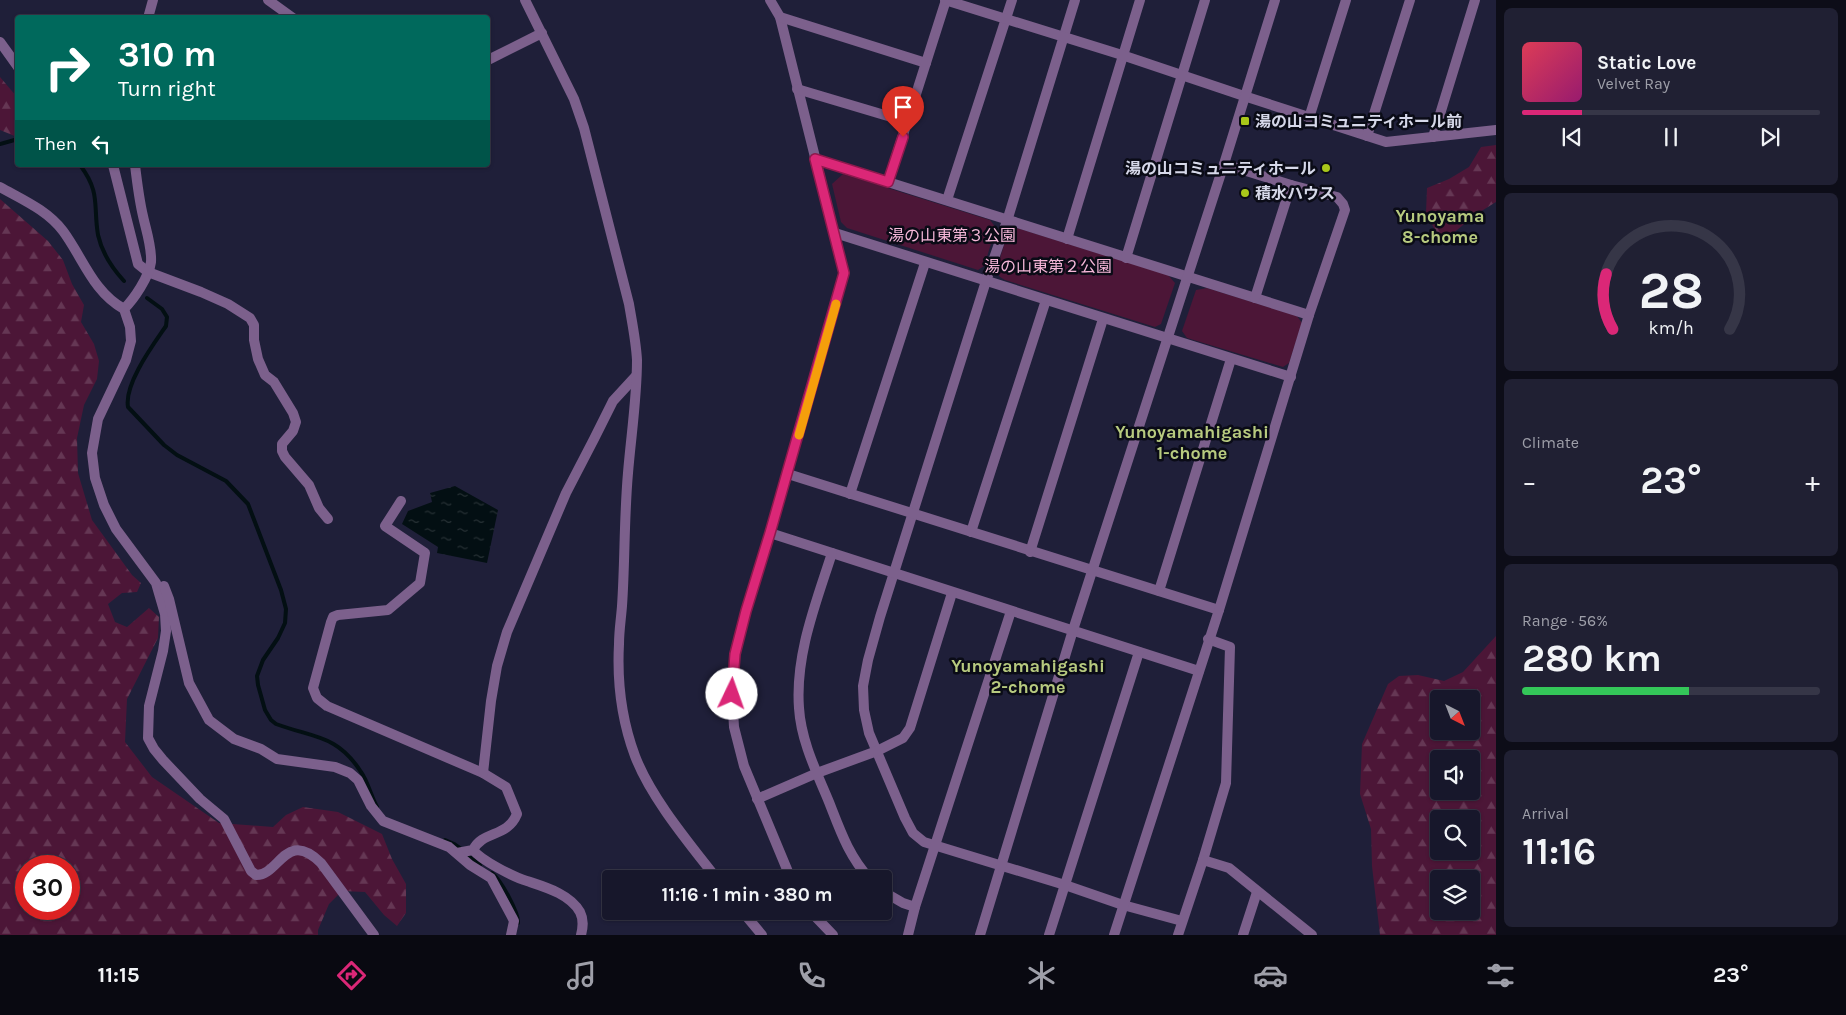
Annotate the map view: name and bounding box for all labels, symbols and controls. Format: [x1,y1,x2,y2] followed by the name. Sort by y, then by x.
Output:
[118,34,216,75] text: 310 m
[35,35,100,100] icon: right
[1597,52,1696,74] text: Static Love
[1597,74,1670,93] text: Velvet Ray
[118,76,216,102] text: Turn right
[882,86,924,137] pin
[889,93,917,121] icon: arrive
[1255,112,1462,131] place label: 湯の山コミュニティホール前
[1239,115,1251,127] marker: 湯の山コミュニティホール前
[1558,123,1586,151] icon: previous
[1657,123,1685,151] icon: pause
[1756,123,1784,151] icon: next
[87,130,115,158] icon: left
[35,133,77,155] text: Then
[1125,159,1316,178] place label: 湯の山コミュニティホール
[1320,162,1332,174] marker: 湯の山コミュニティホール
[1255,184,1335,203] place label: 積水ハウス
[1239,187,1251,199] marker: 積水ハウス
[1396,205,1484,248] district label: Yunoyama 8-chome
[888,226,1016,245] park label: 湯の山東第３公園
[984,257,1112,276] park label: 湯の山東第２公園
[1638,260,1704,321] text: 28
[1648,318,1694,339] text: km/h
[1115,421,1269,464] district label: Yunoyamahigashi 1-chome
[1522,433,1579,452] text: Climate
[1640,458,1702,503] text: 23°
[1522,465,1537,498] text: −
[1805,465,1820,498] text: +
[1522,611,1608,630] text: Range · 56%
[1522,636,1662,681] text: 280 km
[951,655,1105,698] district label: Yunoyamahigashi 2-chome
[705,667,757,719] position arrow
[1430,690,1480,740] north arrow
[1430,690,1480,920] map controls
[1430,750,1480,800] button: sound
[1522,804,1569,823] text: Arrival
[1430,810,1480,860] button: search
[1522,829,1596,874] text: 11:16
[15,855,80,920] speed limit sign: 30
[1430,870,1480,920] button: layers
[661,884,833,906] text: 11:16 · 1 min · 380 m
[334,958,369,993] icon: directions
[564,958,599,993] icon: music
[794,958,829,993] icon: phone
[1024,958,1059,993] icon: climate
[1253,958,1288,993] icon: car
[1483,958,1518,993] icon: filters
[97,962,140,988] text: 11:15
[1713,962,1749,988] text: 23°

